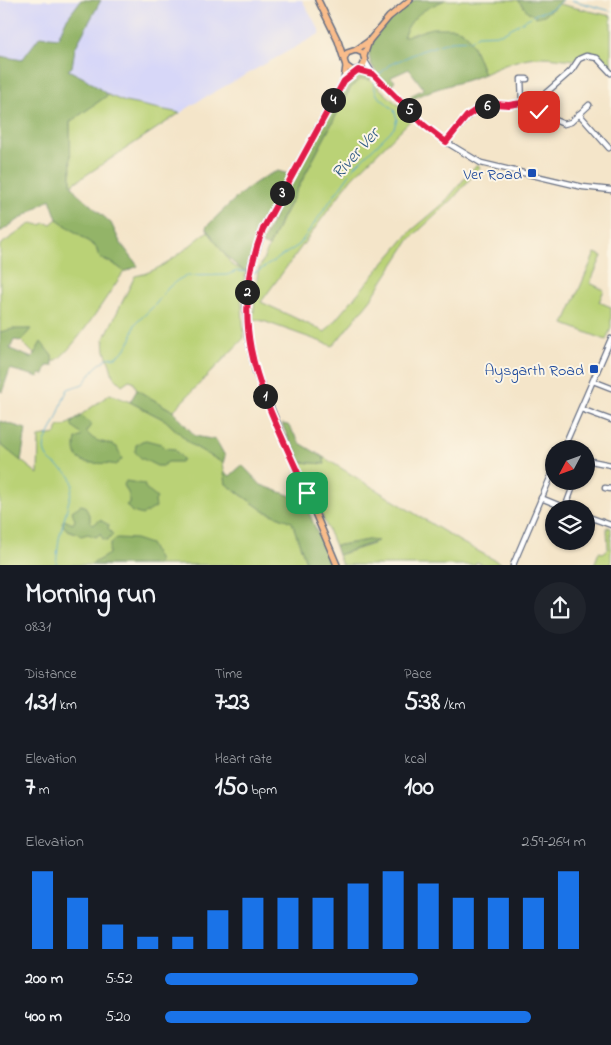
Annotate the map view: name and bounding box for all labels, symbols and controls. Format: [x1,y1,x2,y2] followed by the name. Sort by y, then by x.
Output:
[320,88,346,112] pin: 4
[331,90,336,111] text: 4
[518,91,560,133] pin
[474,94,500,118] pin: 6
[484,96,491,117] text: 6
[396,98,422,122] pin: 5
[525,98,553,126] icon: check
[405,100,414,121] text: 5
[326,121,388,186] water label: River Ver
[463,163,522,187] place label: Ver Road
[526,167,538,179] marker: Ver Road
[270,180,294,206] pin: 3
[280,183,285,204] text: 3
[234,280,260,304] pin: 2
[244,282,251,303] text: 2
[485,359,584,383] place label: Aysgarth Road
[588,363,600,375] marker: Aysgarth Road
[252,384,278,408] pin: 1
[263,386,268,407] text: 1
[545,440,595,490] north arrow
[545,440,595,550] map controls
[286,472,328,514] pin
[293,479,321,507] icon: arrive
[545,500,595,550] button: layers
[25,575,156,616] text: Morning run
[534,582,586,634] button: share
[25,615,51,639] text: 08:31
[25,664,77,685] text: Distance
[215,664,242,685] text: Time
[404,664,432,685] text: Pace
[25,685,56,721] text: 1.31
[215,685,250,721] text: 7:23
[404,685,440,721] text: 5:38
[56,695,77,716] text: km
[440,695,465,716] text: /km
[25,749,76,770] text: Elevation
[215,749,272,770] text: Heart rate
[404,749,427,770] text: kcal
[25,770,35,806] text: 7
[215,770,248,806] text: 150
[404,770,434,806] text: 100
[35,780,50,801] text: m
[248,780,277,801] text: bpm
[25,830,84,854] text: Elevation
[521,830,586,854] text: 259–264 m
[25,967,63,991] text: 200 m
[105,967,133,991] text: 5:52
[25,1005,62,1029] text: 400 m
[105,1005,130,1029] text: 5:20

